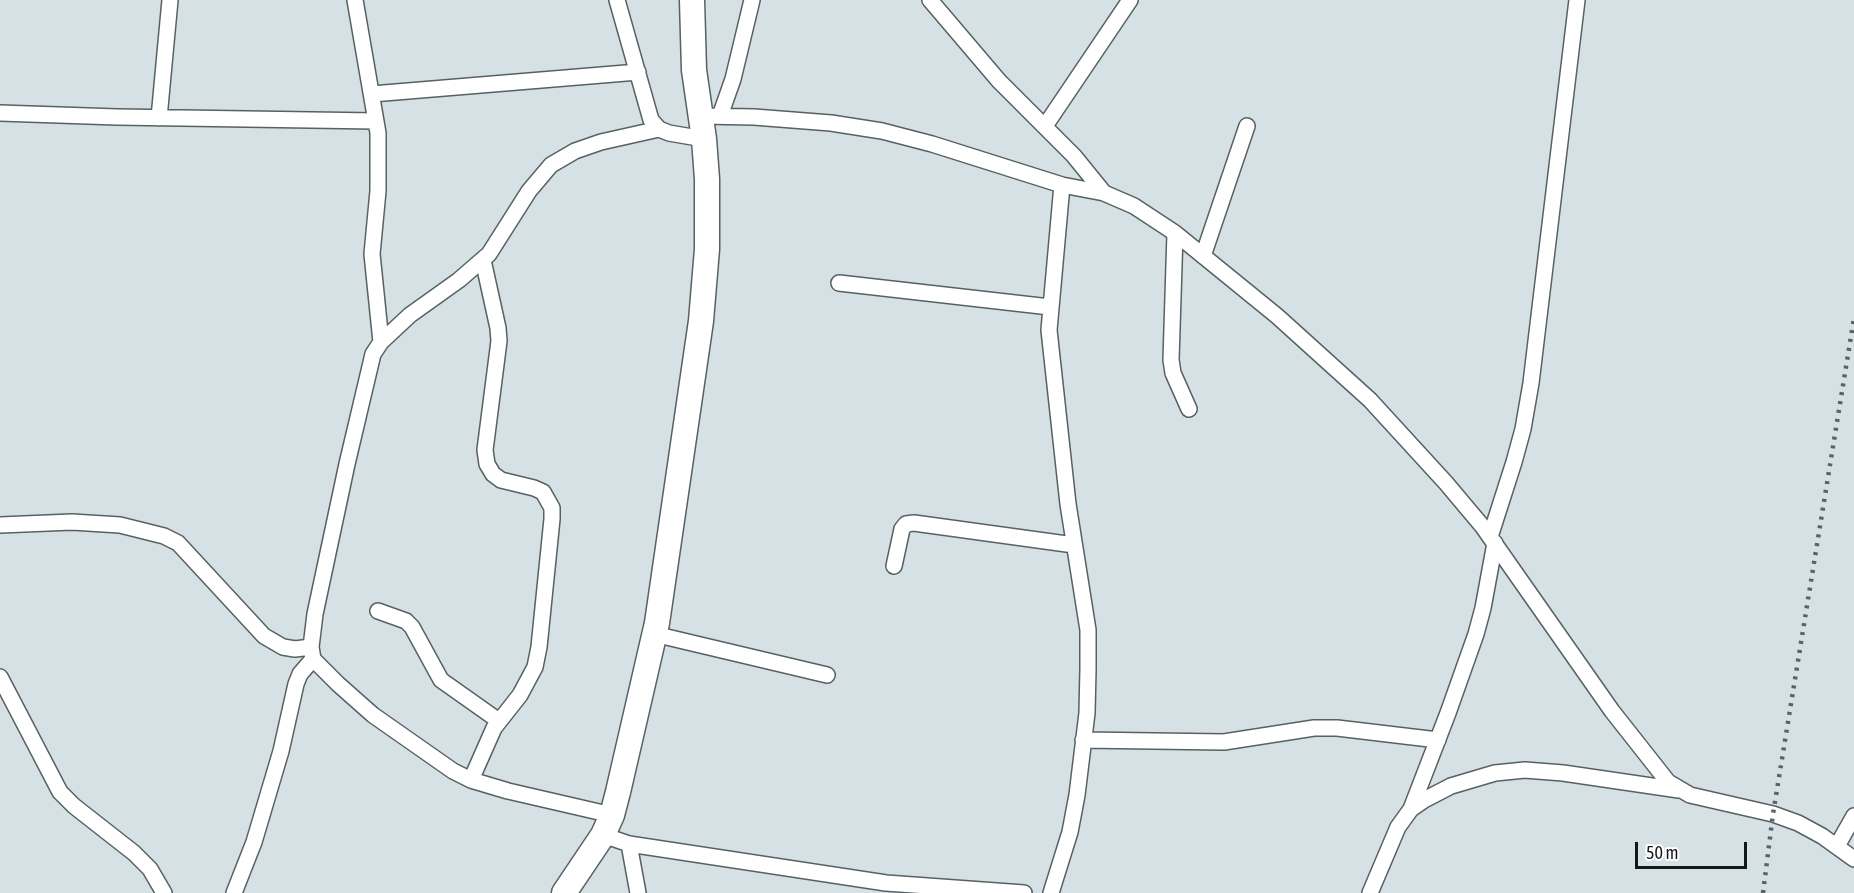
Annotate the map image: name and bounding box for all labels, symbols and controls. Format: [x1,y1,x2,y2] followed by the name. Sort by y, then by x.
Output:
[1638,830,1750,868] scale bar
[1646,842,1678,863] text: 50 m

